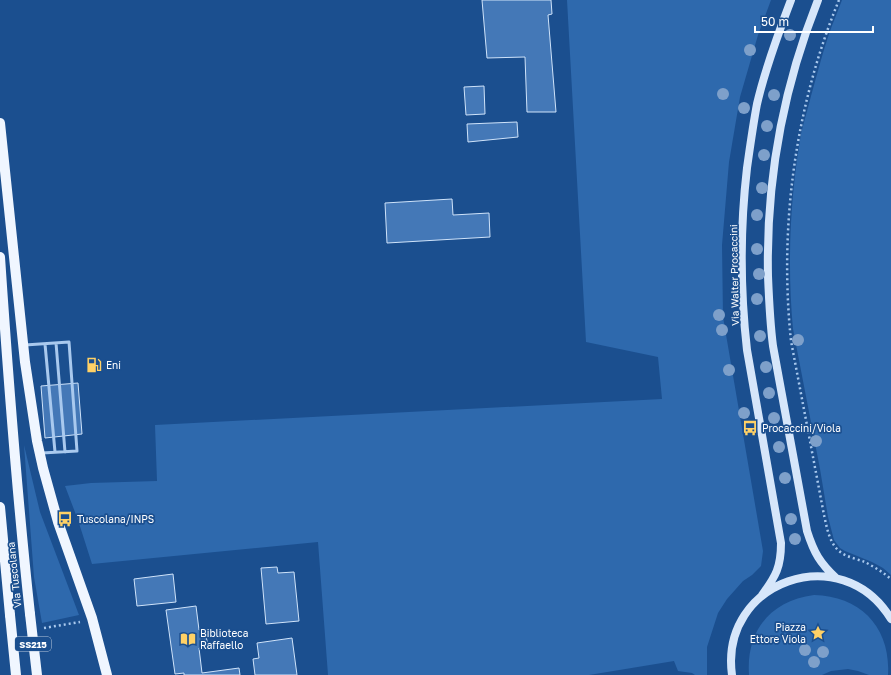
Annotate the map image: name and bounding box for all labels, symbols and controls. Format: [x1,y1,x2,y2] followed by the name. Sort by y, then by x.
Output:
[755,8,873,34] scale bar
[761,14,789,29] text: 50 m
[727,224,741,326] street label: Via Walter Procaccini
[85,356,103,374] fuel station icon: Eni
[106,359,121,371] place label: Eni
[741,419,759,437] bus stop icon: Procaccini/Viola
[762,422,841,434] place label: Procaccini/Viola
[56,510,74,528] bus stop icon: Tuscolana/INPS
[77,513,154,525] place label: Tuscolana/INPS
[5,541,23,609] street label: Via Tuscolana
[750,621,806,645] place label: Piazza Ettore Viola
[809,624,827,642] place icon: Piazza Ettore Viola
[200,627,248,651] place label: Biblioteca Raffaello
[179,630,197,648] library icon: Biblioteca Raffaello
[15,637,51,651] road number: SS215

